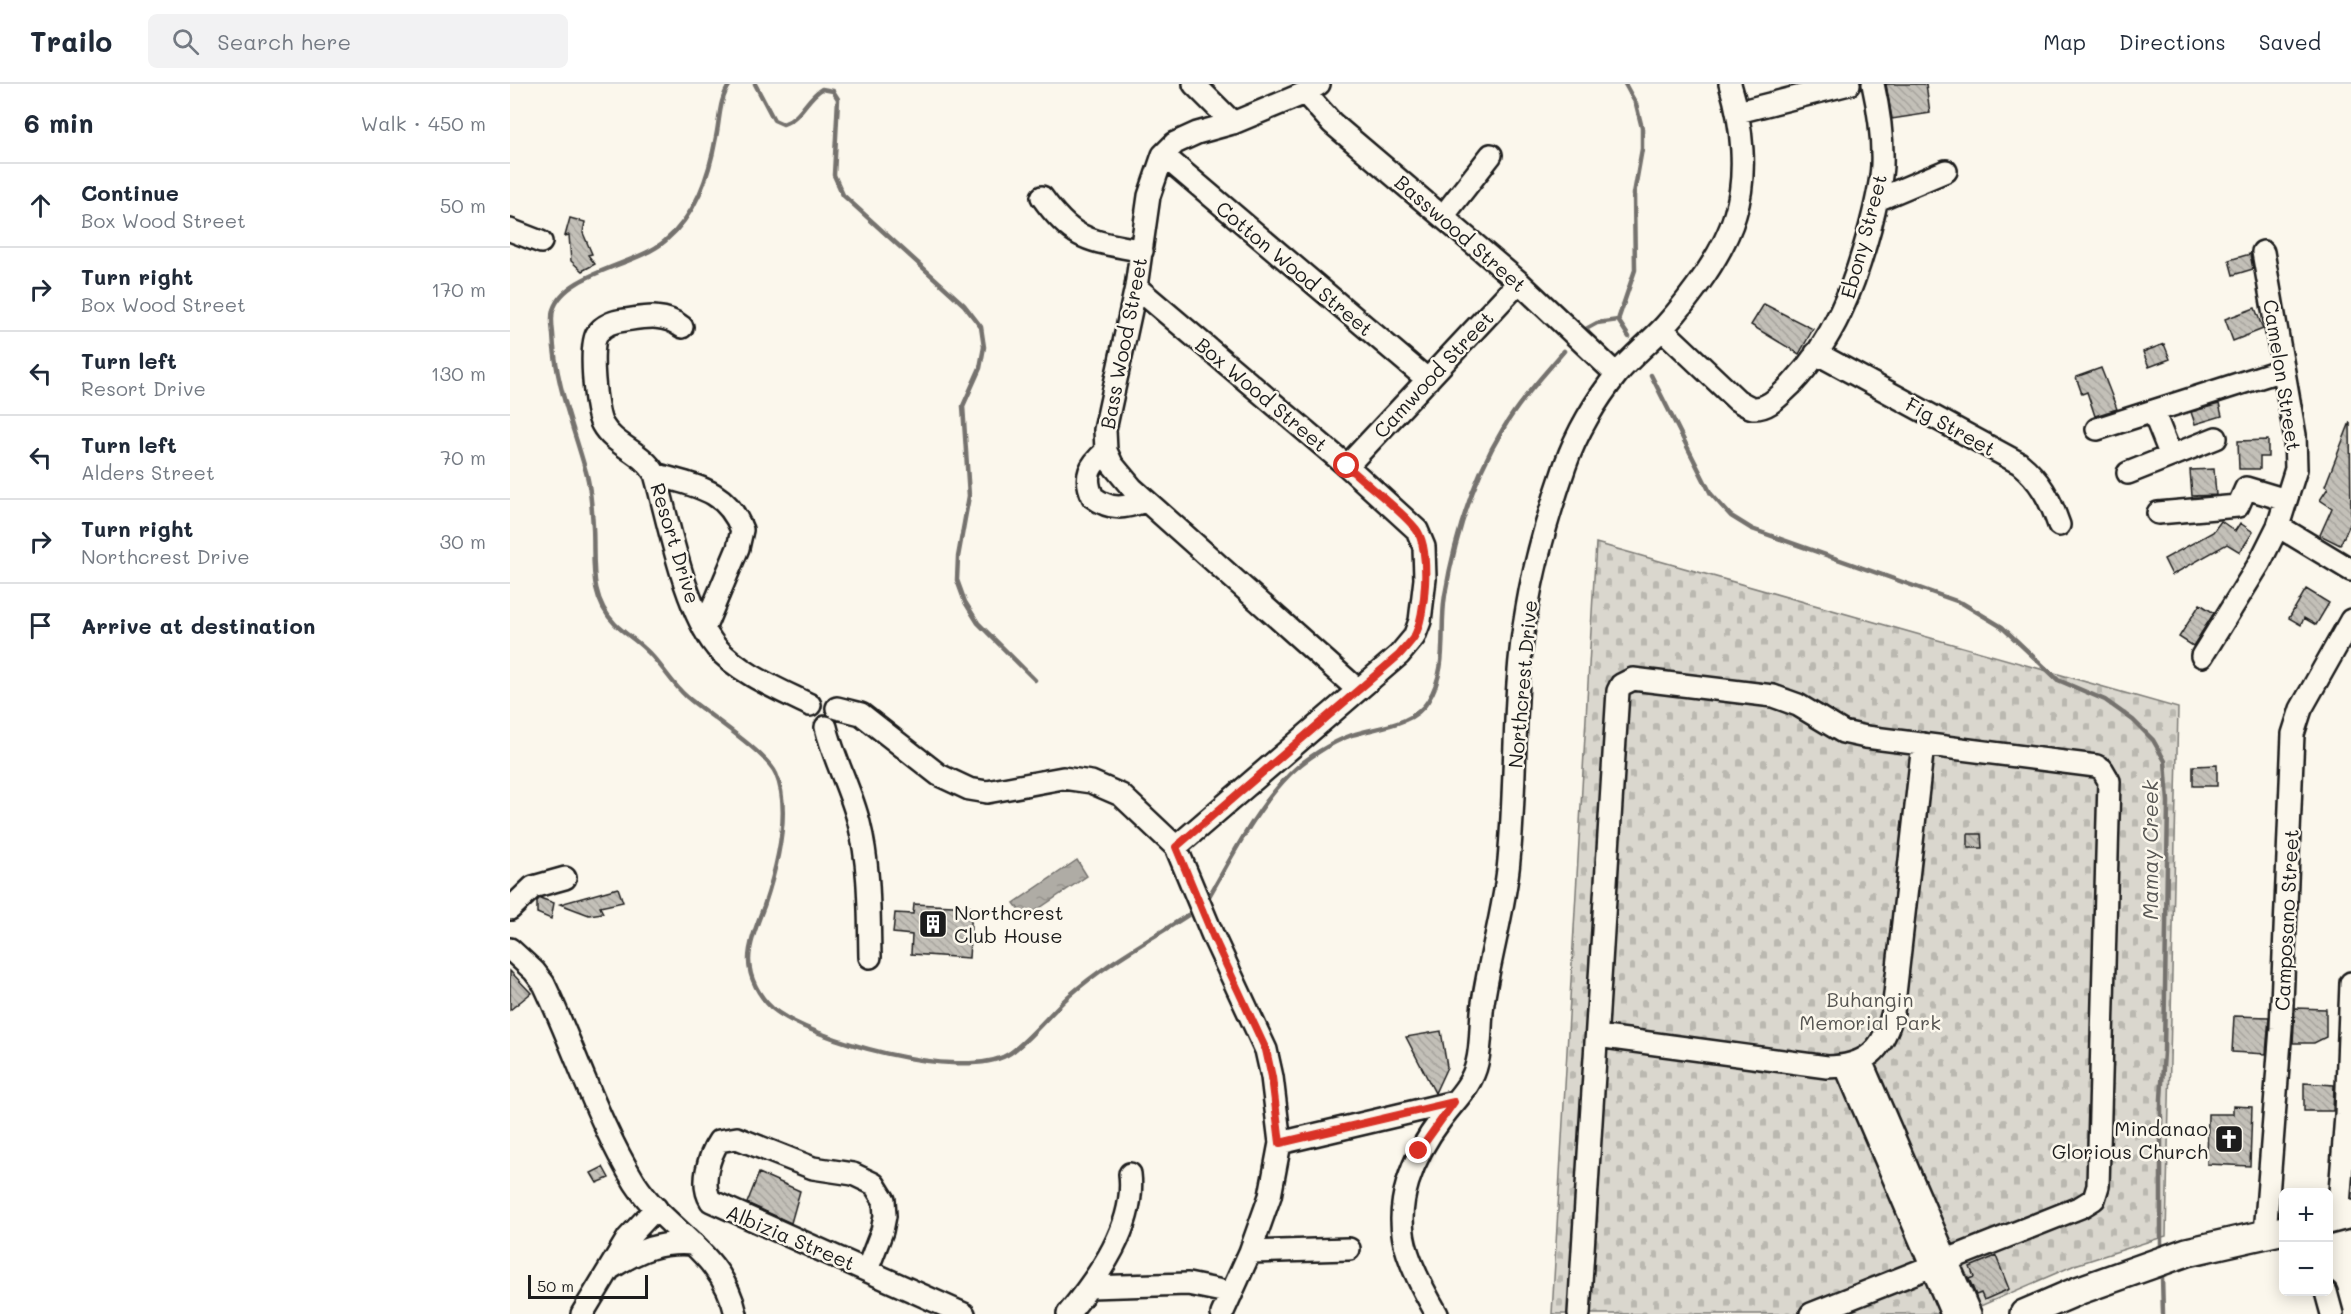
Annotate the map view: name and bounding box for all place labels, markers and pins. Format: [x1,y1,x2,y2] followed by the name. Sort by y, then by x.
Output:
[954,899,1063,948] place label: Northcrest Club House
[917,908,949,940] building icon: Northcrest Club House
[2052,1115,2208,1164] place label: Mindanao Glorious Church
[2213,1123,2245,1155] church icon: Mindanao Glorious Church

